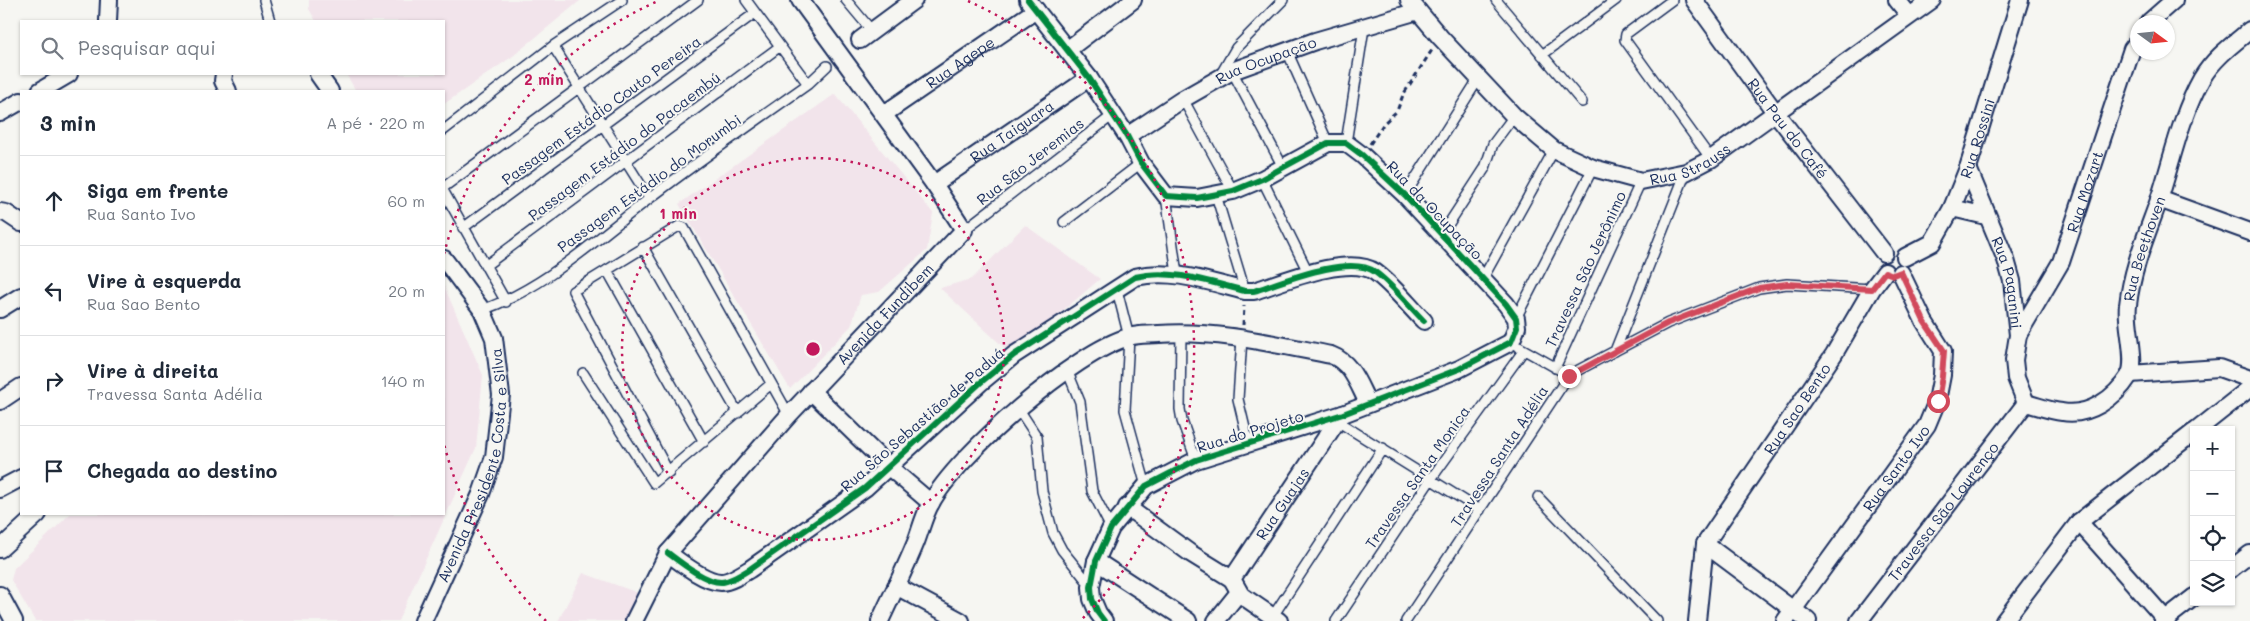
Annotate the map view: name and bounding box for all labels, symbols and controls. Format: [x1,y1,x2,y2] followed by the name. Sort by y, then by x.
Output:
[2130,15,2175,60] north arrow
[20,20,445,75] search box
[497,31,705,189] street label: Passagem Estádio Couto Pereira
[922,31,998,93] street label: Rua Agepe
[1212,31,1319,89] street label: Rua Ocupação
[38,34,66,62] icon: search
[78,35,216,60] text: Pesquisar aqui
[524,67,724,225] street label: Passagem Estádio do Pacaembú
[524,69,564,89] text: 2 min
[1743,74,1833,183] street label: Rua Pau do Café
[966,95,1057,167] street label: Rua Taiguara
[1955,96,1999,181] street label: Rua Rossini
[40,109,96,136] text: 3 min
[553,109,745,257] street label: Passagem Estádio do Morumbi
[326,112,425,133] text: A pé · 220 m
[972,113,1088,209] street label: Rua São Jeremias
[1648,138,1734,189] street label: Rua Strauss
[2062,148,2107,235] street label: Rua Mozart
[1383,156,1487,264] street label: Rua da Ocupação
[87,178,228,203] text: Siga em frente
[40,187,68,215] icon: ahead
[1540,187,1630,350] street label: Travessa São Jerônimo
[388,190,425,211] text: 60 m
[2119,193,2170,303] street label: Rua Beethoven
[87,203,196,224] text: Rua Santo Ivo
[659,203,697,223] text: 1 min
[1987,233,2027,330] street label: Rua Paganini
[832,259,938,369] street label: Avenida Fundibem
[87,268,242,293] text: Vire à esquerda
[40,277,68,305] icon: left
[388,280,425,301] text: 20 m
[87,293,200,314] text: Rua Sao Bento
[804,340,822,358] centre of rings
[836,342,1008,496] street label: Rua São Sebastião de Paduá
[432,347,511,585] street label: Avenida Presidente Costa e Silva
[87,358,219,383] text: Vire à direita
[1759,359,1835,458] street label: Rua Sao Bento
[1558,365,1581,388] route end
[40,367,68,395] icon: right
[381,370,425,391] text: 140 m
[1446,381,1552,531] street label: Travessa Santa Adélia
[87,383,263,404] text: Travessa Santa Adélia
[1927,390,1950,413] route start
[1360,402,1474,552] street label: Travessa Santa Monica
[1194,405,1306,457] street label: Rua do Projeto
[1858,421,1934,515] street label: Rua Santo Ivo
[2190,426,2235,606] map controls
[2190,426,2235,471] button: +
[1883,438,2003,585] street label: Travessa São Lourenço
[40,457,68,485] icon: arrive
[87,458,277,483] text: Chegada ao destino
[1251,464,1313,543] street label: Rua Guajas
[2190,471,2235,516] button: −
[2190,516,2235,561] button: locate
[2190,561,2235,606] button: layers

